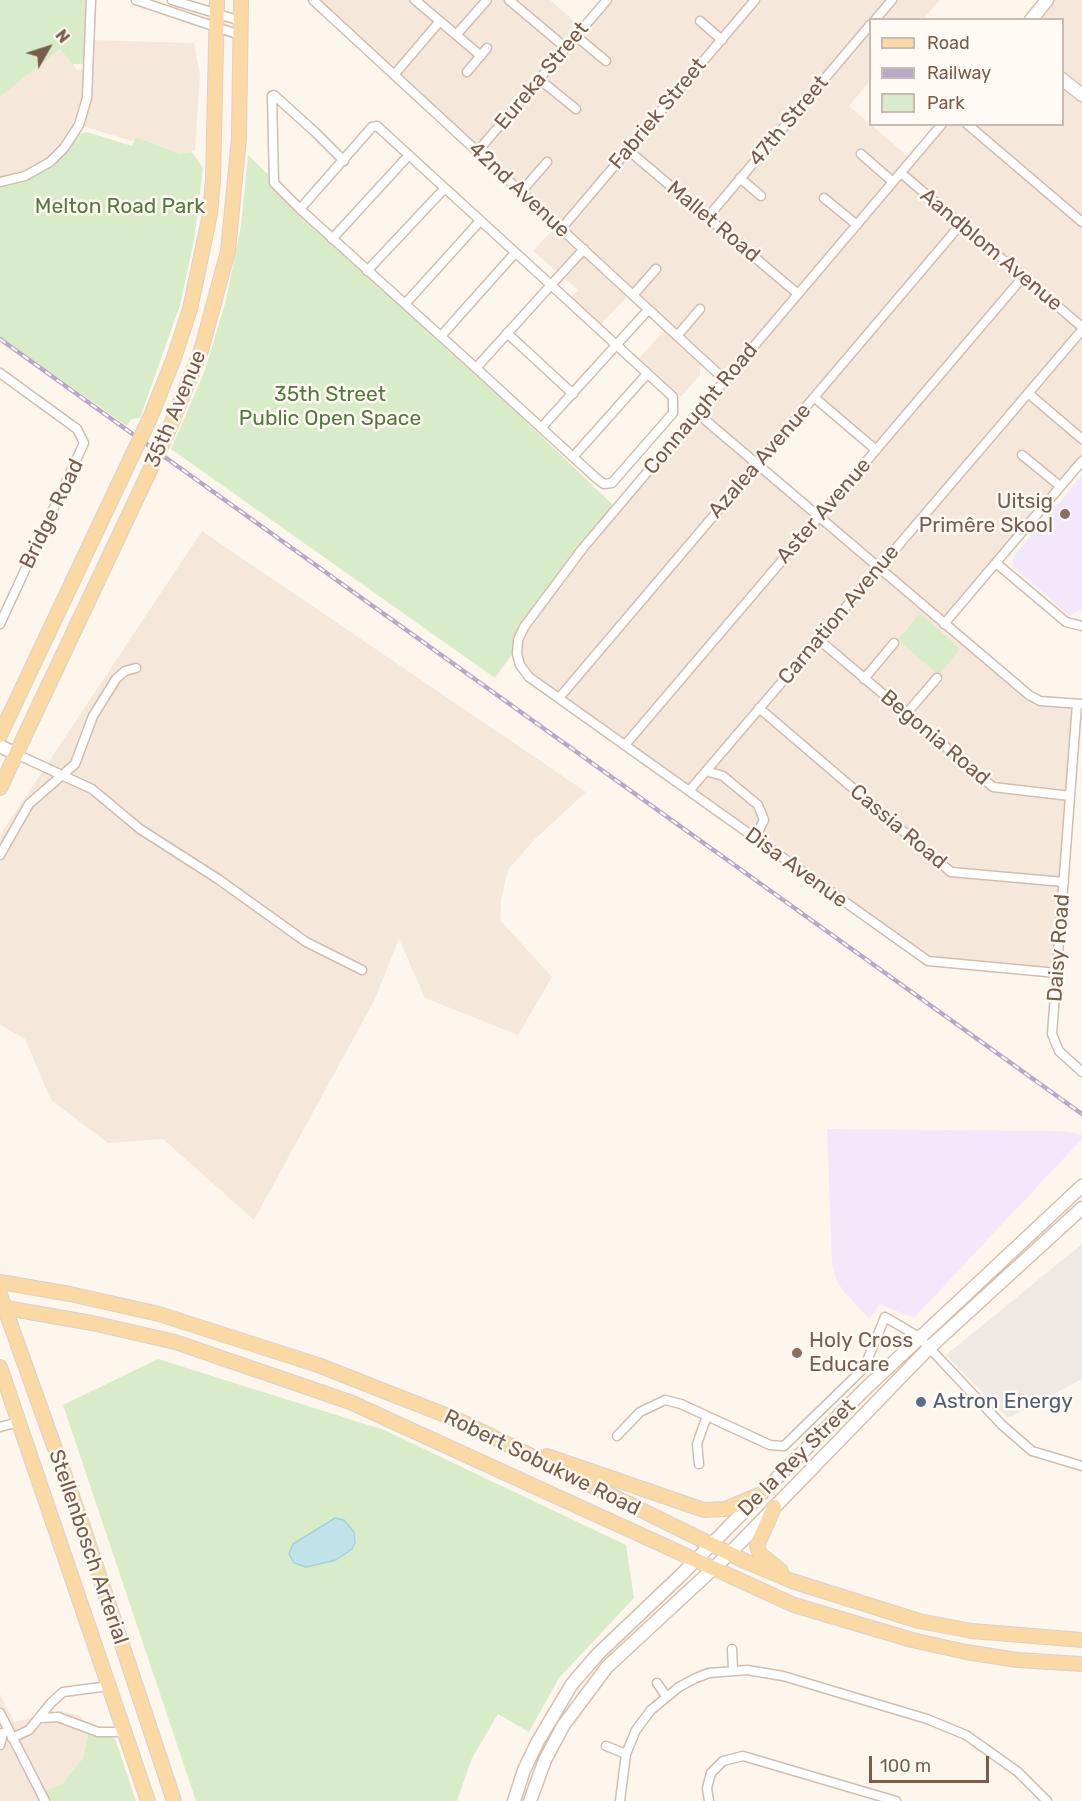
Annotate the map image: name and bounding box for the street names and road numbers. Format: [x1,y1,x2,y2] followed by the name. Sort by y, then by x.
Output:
[490,17,594,135] street label: Eureka Street
[604,53,712,175] street label: Fabriek Street
[744,71,834,171] street label: 47th Street
[463,137,575,243] street label: 42nd Avenue
[662,176,764,268] street label: Mallet Road
[915,183,1067,317] street label: Aandblom Avenue
[639,338,763,480] street label: Connaught Road
[140,347,212,471] street label: 35th Avenue
[703,399,817,523] street label: Azalea Avenue
[771,453,877,569] street label: Aster Avenue
[15,455,89,573] street label: Bridge Road
[773,540,905,690] street label: Carnation Avenue
[875,685,995,791] street label: Begonia Road
[844,779,952,875] street label: Cassia Road
[740,822,852,914] street label: Disa Avenue
[1043,893,1075,1003] street label: Daisy Road
[733,1394,861,1522] street label: De la Rey Street
[440,1404,644,1522] street label: Robert Sobukwe Road
[43,1446,133,1648] street label: Stellenbosch Arterial

